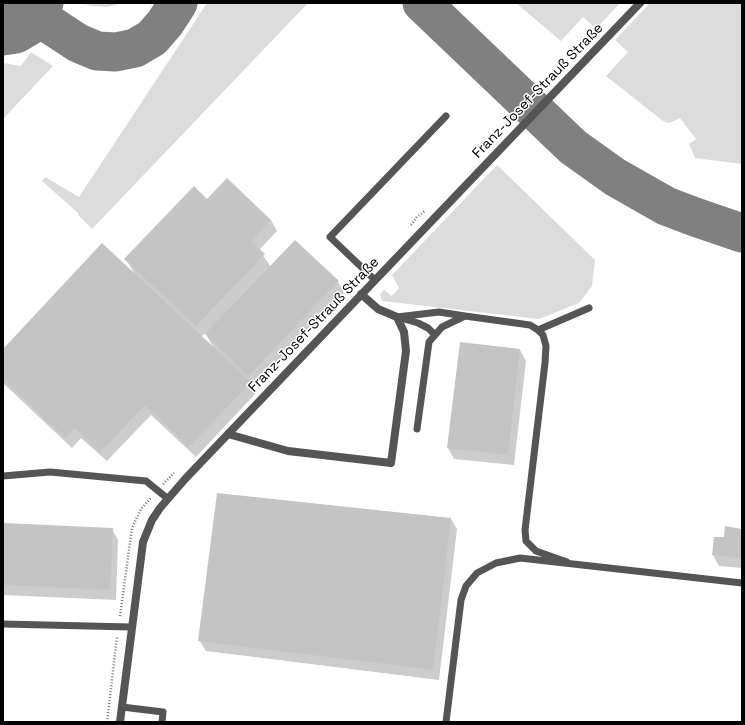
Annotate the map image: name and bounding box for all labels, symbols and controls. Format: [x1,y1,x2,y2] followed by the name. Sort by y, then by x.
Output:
[469,20,607,162] street label: Franz-Josef-Strauß Straße
[245,254,383,396] street label: Franz-Josef-Strauß Straße

